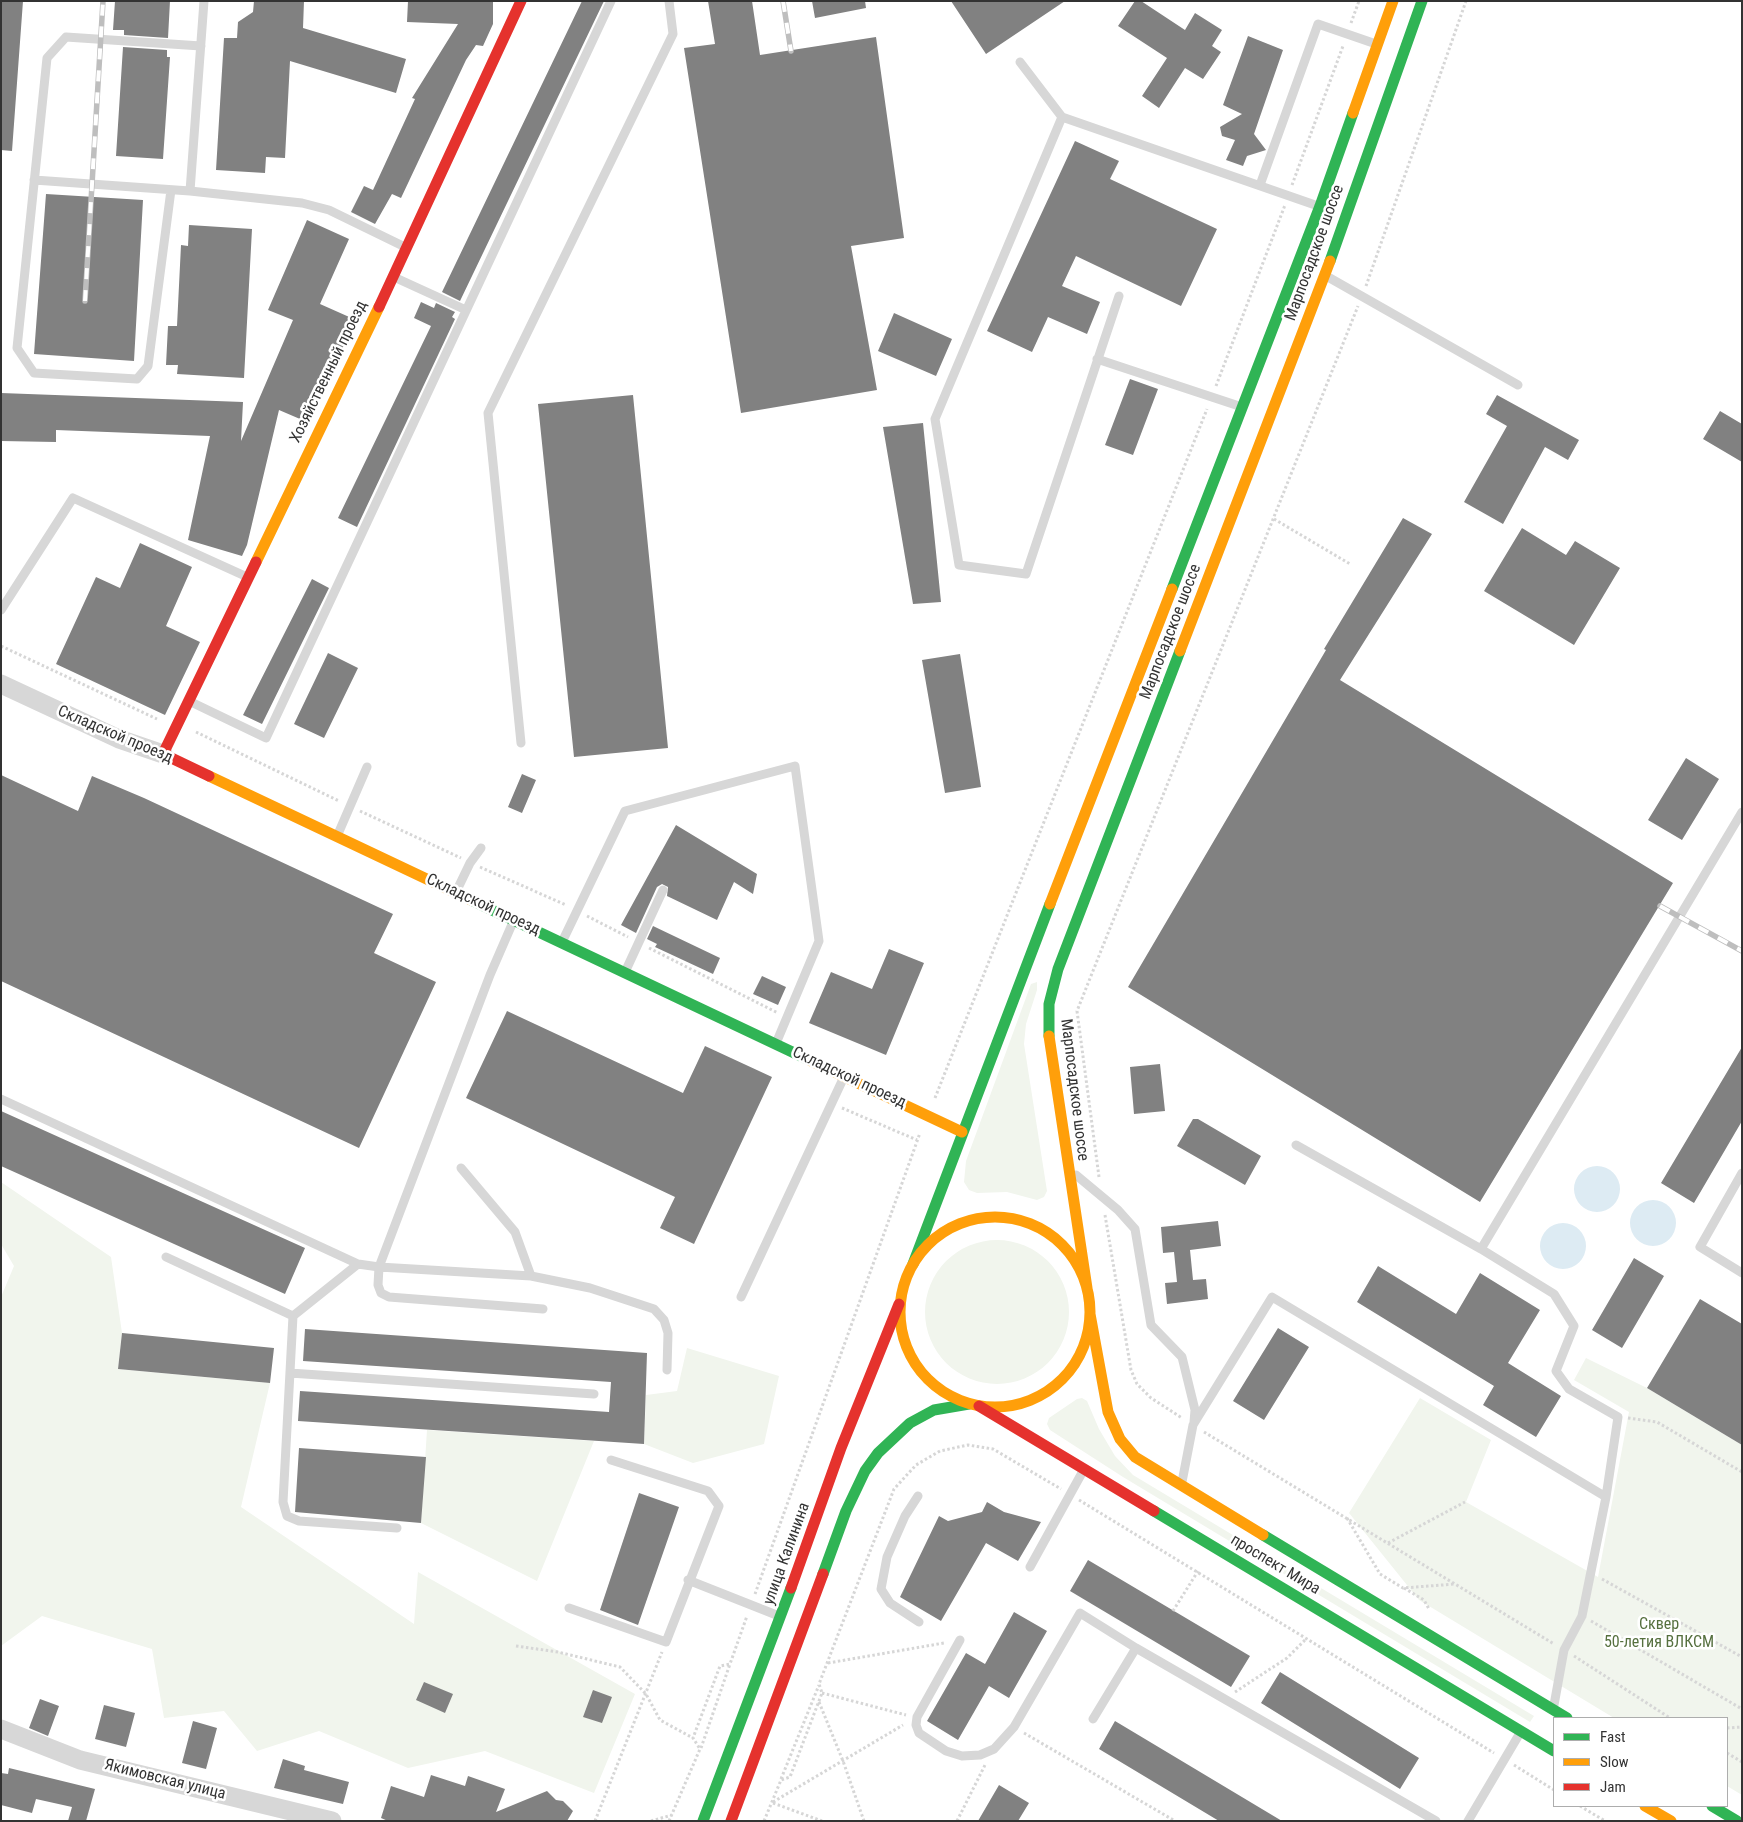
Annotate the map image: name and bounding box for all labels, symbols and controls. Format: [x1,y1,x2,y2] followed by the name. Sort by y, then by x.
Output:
[1281,182,1349,324] street label: Марпосадское шоссе
[286,298,372,446] street label: Хозяйственный проезд
[1136,562,1206,702] street label: Марпосадское шоссе
[55,702,175,768] street label: Складской проезд
[423,870,543,940] street label: Складской проезд
[1056,1018,1092,1162] street label: Марпосадское шоссе
[789,1043,909,1113] street label: Складской проезд
[760,1500,814,1608] street label: улица Калинина
[1227,1531,1323,1599] street label: проспект Мира
[1604,1615,1714,1653] park label: Сквер 50-летия ВЛКСМ
[1553,1717,1728,1807] legend
[1600,1728,1625,1746] text: Fast
[1600,1753,1629,1771] text: Slow
[102,1756,228,1804] street label: Якимовская улица
[1600,1778,1626,1796] text: Jam

